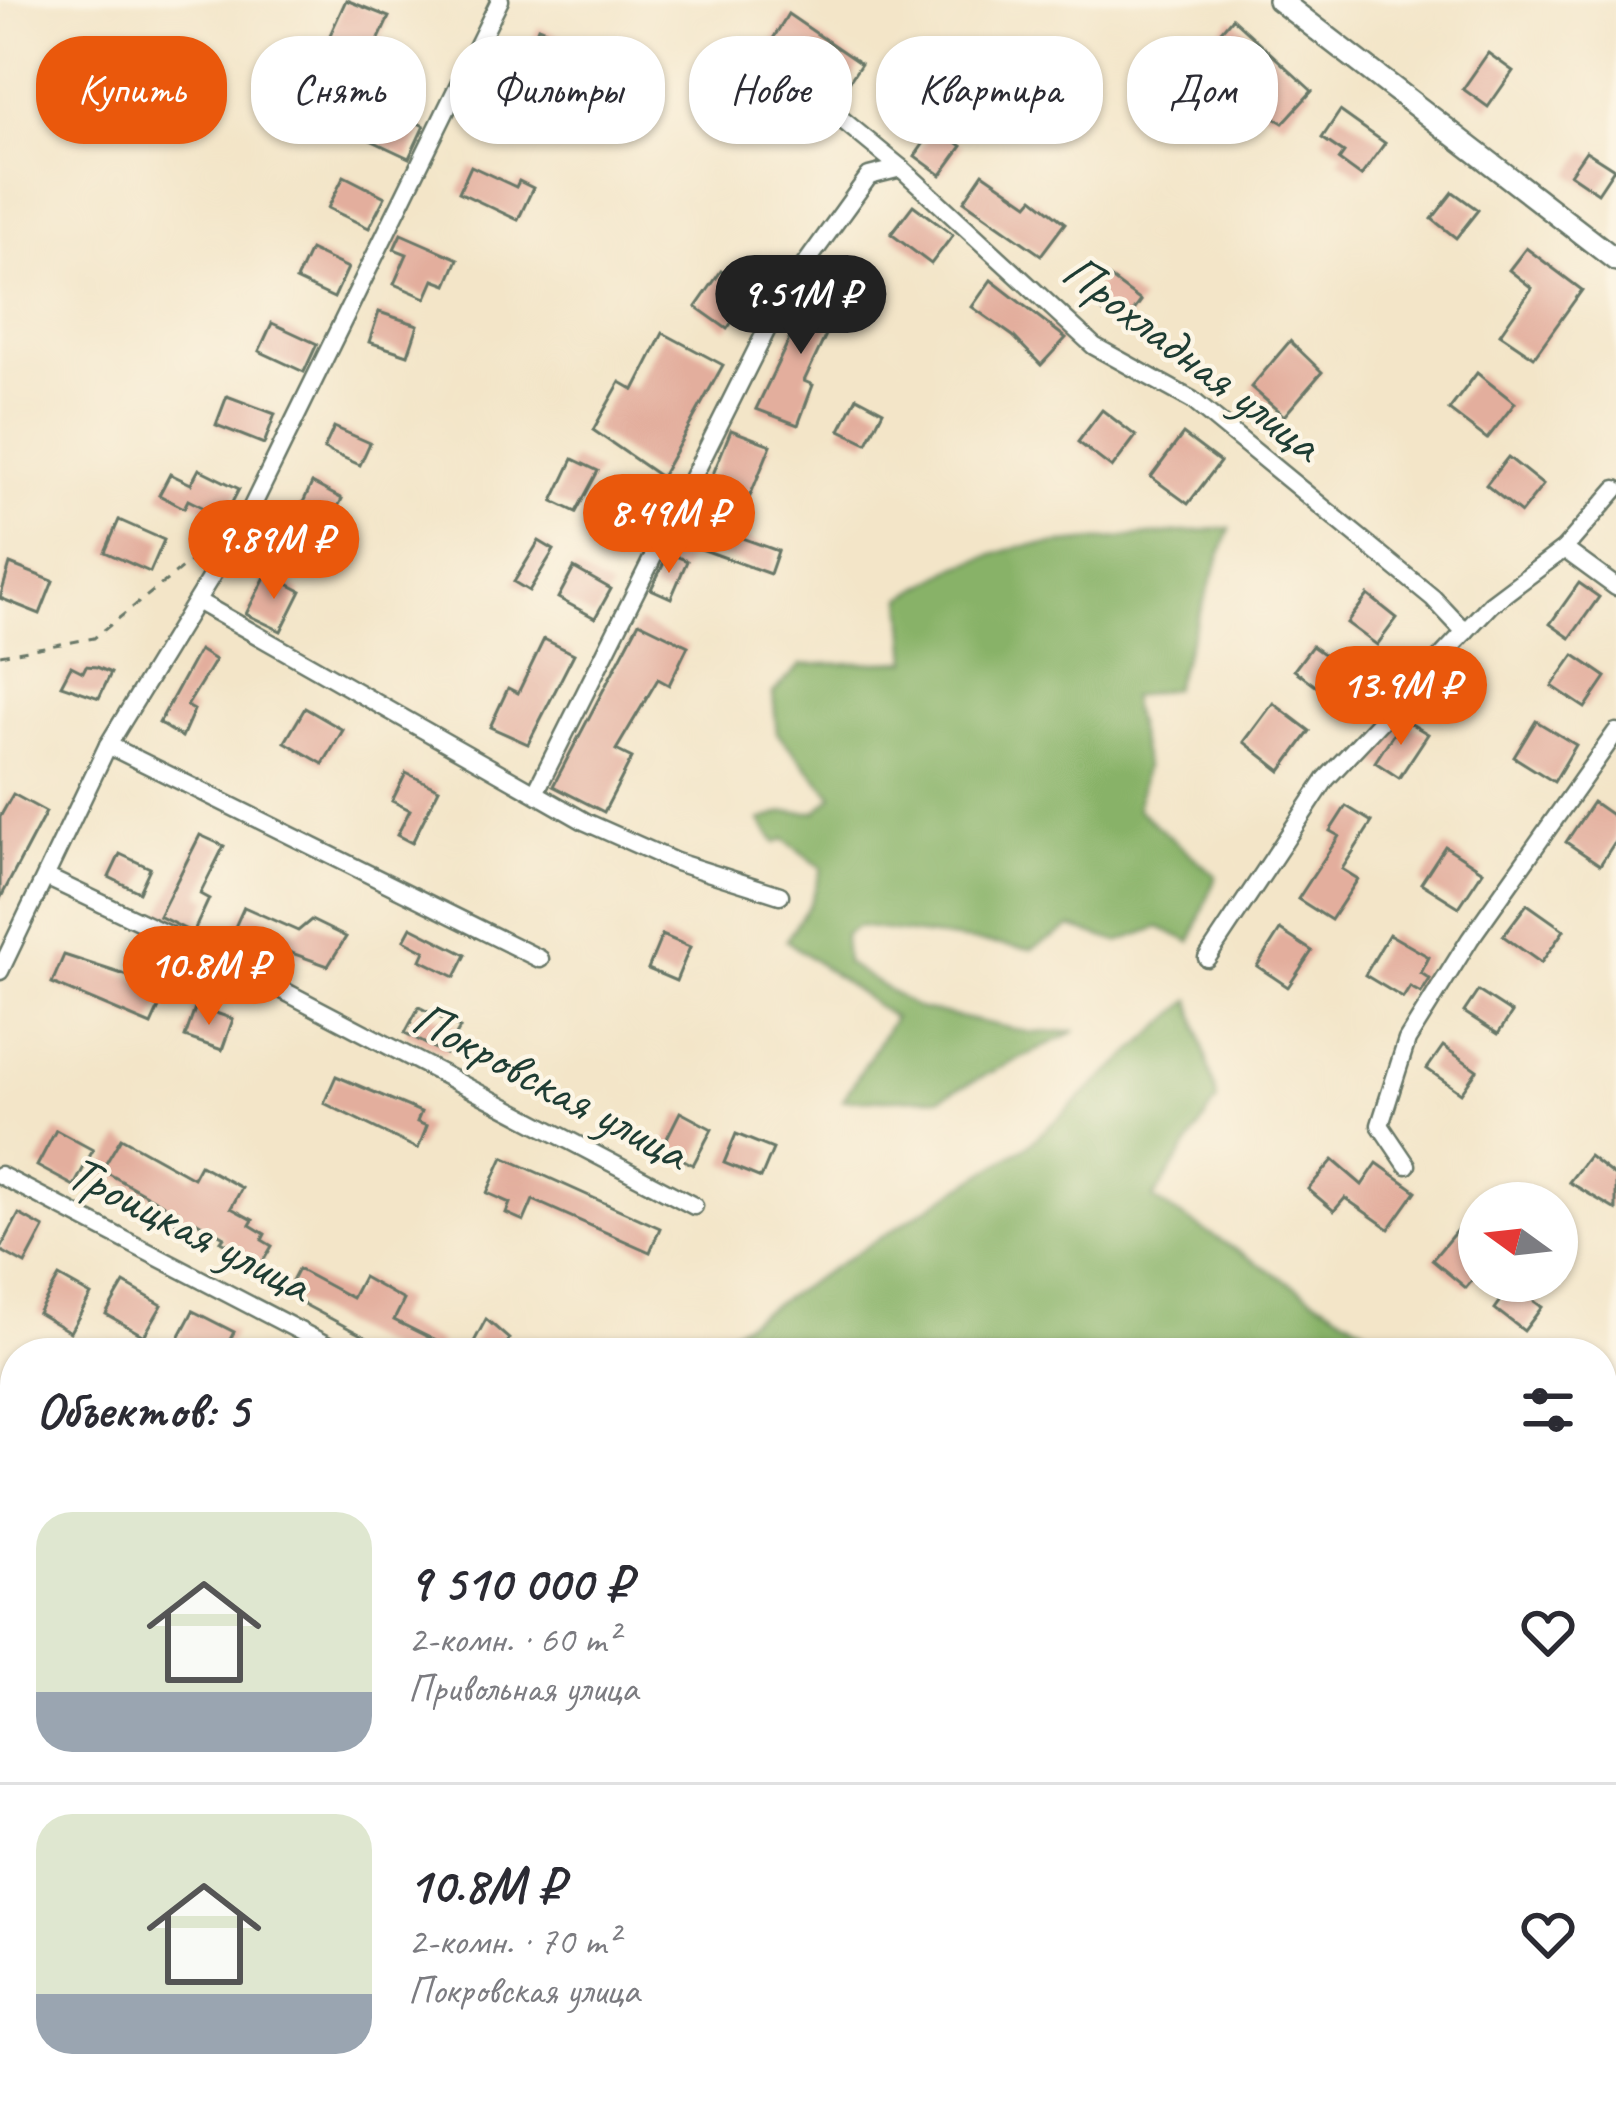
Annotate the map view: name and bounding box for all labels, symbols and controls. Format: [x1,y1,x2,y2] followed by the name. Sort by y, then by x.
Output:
[36,36,227,144] chip: Купить
[251,36,426,144] chip: Снять
[450,36,665,144] chip: Фильтры
[689,36,852,144] chip: Новое
[876,36,1103,144] chip: Квартира
[1127,36,1278,144] chip: Дом
[1050,239,1338,477] street label: Прохладная улица
[690,255,912,357] pin: 9.51M ₽
[742,269,860,318] text: 9.51M ₽
[558,474,780,576] pin: 8.49M ₽
[610,488,728,537] text: 8.49M ₽
[163,500,385,602] pin: 9.89M ₽
[215,514,333,563] text: 9.89M ₽
[1290,646,1512,748] pin: 13.9M ₽
[1342,660,1460,709] text: 13.9M ₽
[98,926,320,1028] pin: 10.8M ₽
[150,940,268,989] text: 10.8M ₽
[402,986,703,1186] street label: Покровская улица
[57,1139,325,1318] street label: Троицкая улица
[1458,1182,1578,1302] north arrow
[1458,1182,1578,1302] map controls
[1515,1377,1581,1443] icon: filters
[36,1378,248,1442] text: Объектов: 5
[408,1551,631,1615] text: 9 510 000 ₽
[132,1560,276,1704] icon: home
[1515,1599,1581,1665] icon: heart
[408,1615,618,1664] text: 2-комн. · 60 m²
[408,1664,638,1713] text: Привольная улица
[408,1853,563,1917] text: 10.8M ₽
[132,1862,276,2006] icon: home
[1515,1901,1581,1967] icon: heart
[408,1917,618,1966] text: 2-комн. · 70 m²
[408,1966,640,2015] text: Покровская улица

